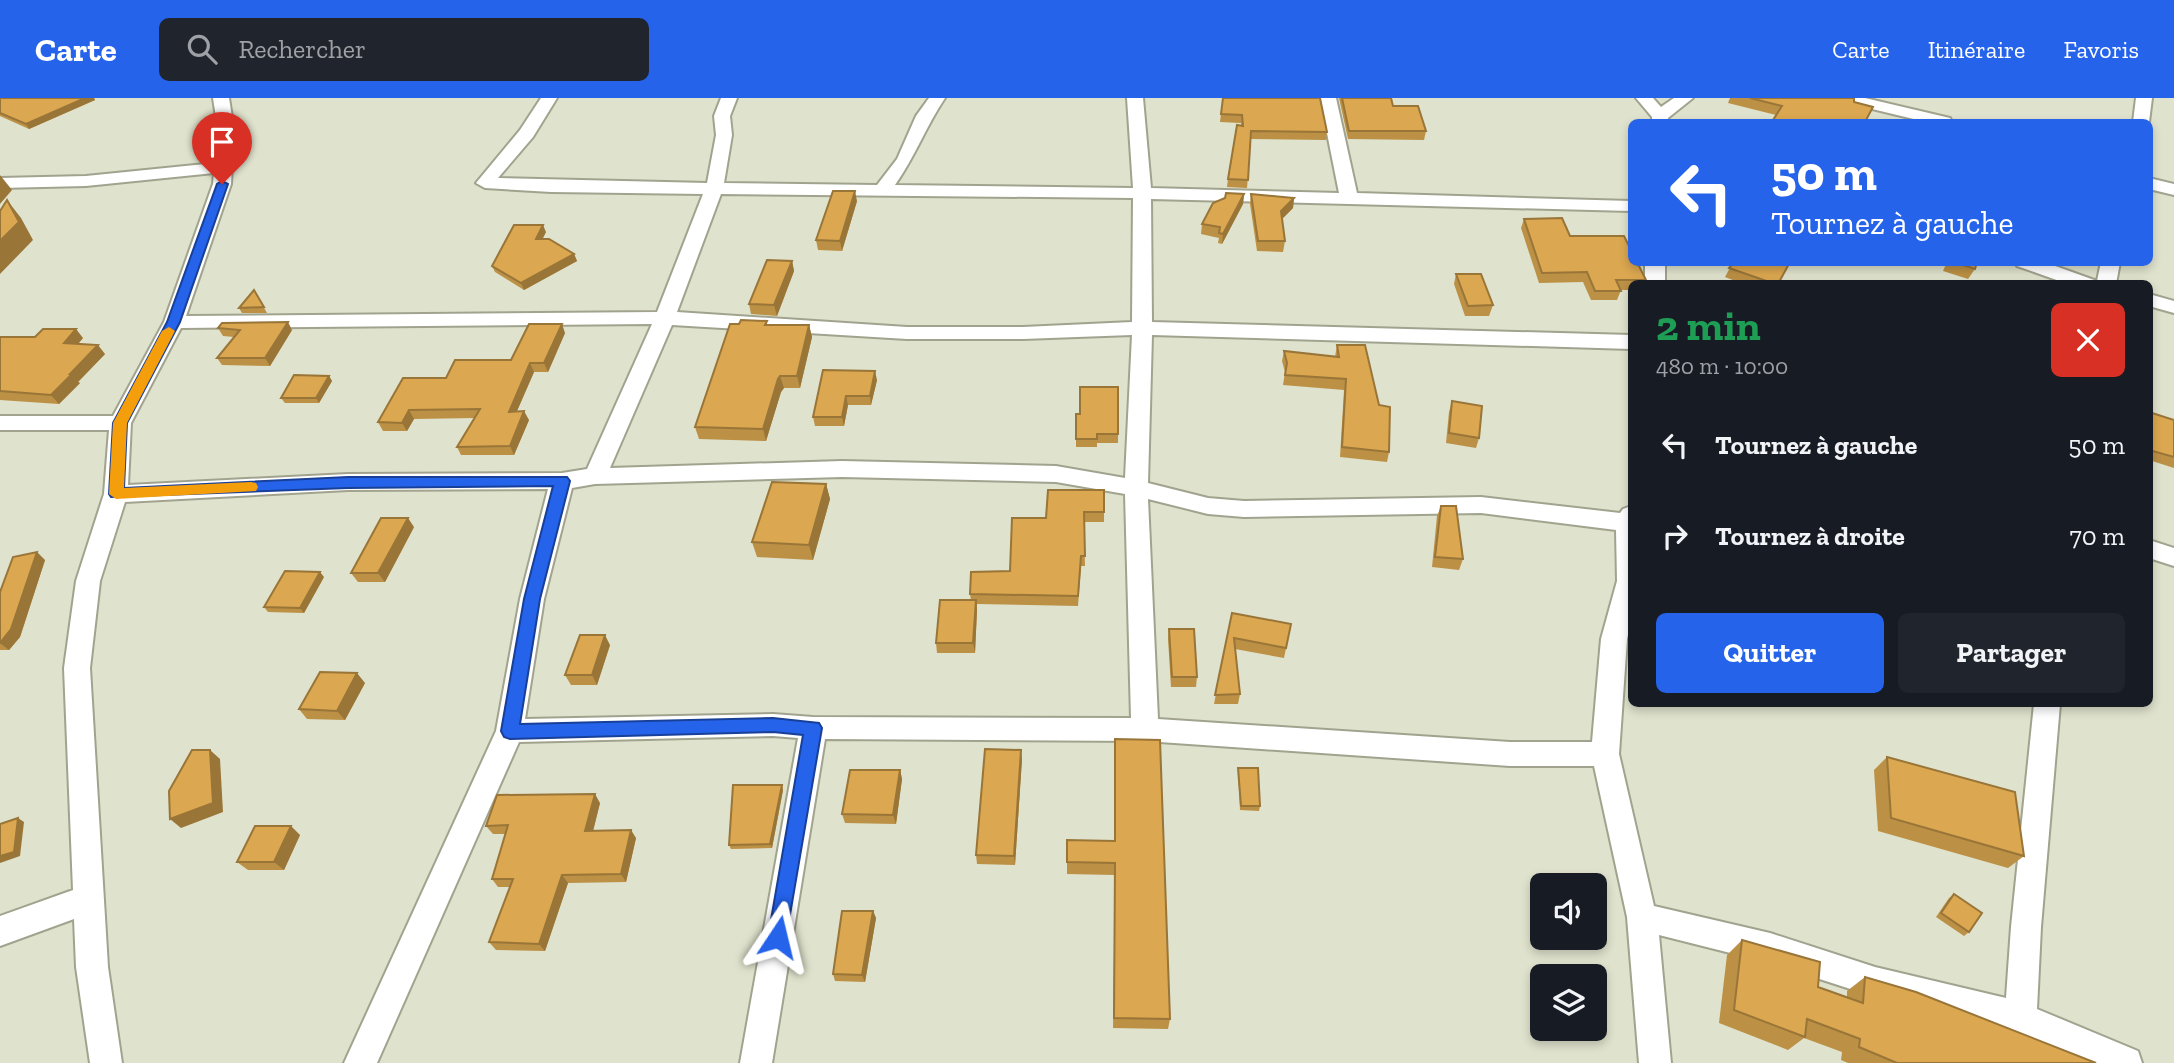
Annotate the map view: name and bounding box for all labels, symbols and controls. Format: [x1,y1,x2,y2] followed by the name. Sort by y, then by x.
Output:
[159,18,649,81] search box
[35,30,117,69] text: Carte
[183,30,221,68] icon: search
[239,33,366,65] text: Rechercher
[1832,35,1890,64] text: Carte
[1928,35,2025,64] text: Itinéraire
[2063,35,2139,64] text: Favoris
[192,112,252,184] pin
[203,123,241,161] icon: arrive
[1771,144,1877,203] text: 50 m
[1656,147,1747,238] icon: left
[1771,204,2014,242] text: Tournez à gauche
[1656,300,1761,351] text: 2 min
[2051,303,2125,377] button: close
[1656,352,1788,380] text: 480 m · 10:00
[1656,426,1694,464] icon: left
[1715,429,1917,461] text: Tournez à gauche
[2068,429,2125,461] text: 50 m
[1656,517,1694,555] icon: right
[1715,520,1905,552] text: Tournez à droite
[2069,520,2125,552] text: 70 m
[1656,613,1884,693] button: Quitter
[1898,613,2125,693] button: Partager
[1530,873,1607,1041] map controls
[1530,873,1607,950] button: sound
[741,900,815,974] position arrow
[1530,964,1607,1041] button: layers

